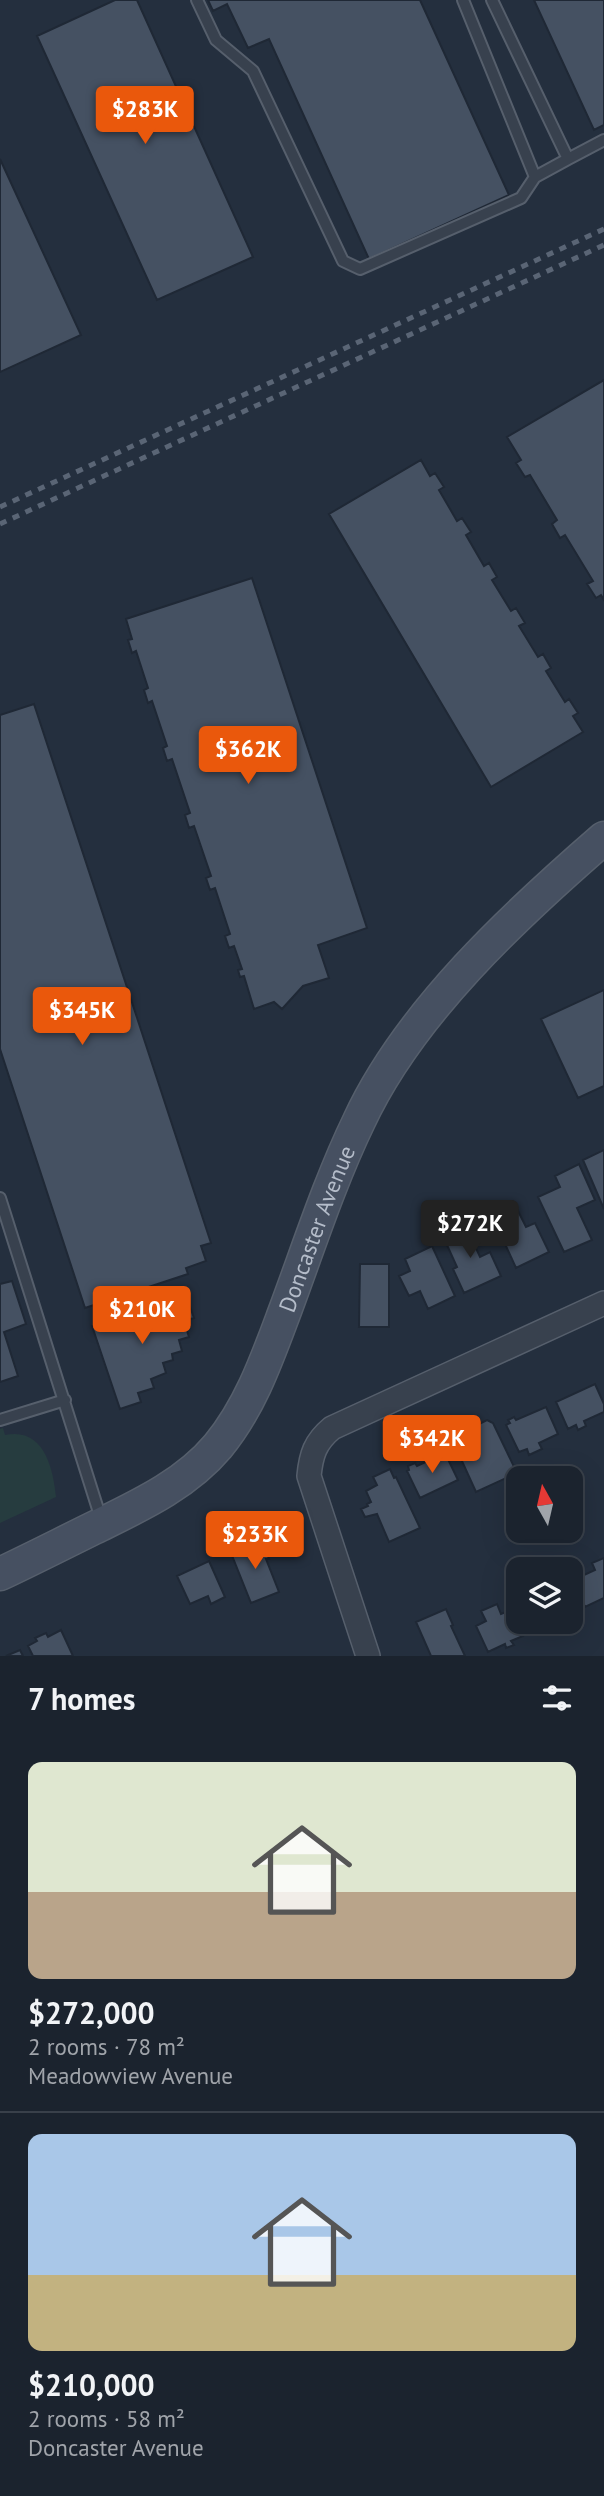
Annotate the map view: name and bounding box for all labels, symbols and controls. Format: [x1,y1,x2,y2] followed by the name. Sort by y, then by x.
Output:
[96,86,194,146] pin: $283K
[112,94,178,123] text: $283K
[199,726,297,786] pin: $362K
[215,734,281,763] text: $362K
[33,988,131,1047] pin: $345K
[49,995,115,1024] text: $345K
[271,1141,361,1316] street label: Doncaster Avenue
[421,1200,519,1260] pin: $272K
[437,1208,503,1237] text: $272K
[93,1286,191,1346] pin: $210K
[109,1294,175,1323] text: $210K
[383,1416,481,1475] pin: $342K
[399,1423,465,1452] text: $342K
[506,1466,583,1544] north arrow
[506,1466,583,1634] map controls
[206,1512,304,1571] pin: $233K
[222,1519,288,1548] text: $233K
[506,1557,583,1634] button: layers
[28,1679,136,1718] text: 7 homes
[538,1679,576,1717] icon: filters
[239,1807,365,1933] icon: home
[28,1993,155,2032] text: $272,000
[28,2032,185,2061] text: 2 rooms · 78 m²
[28,2061,233,2090] text: Meadowview Avenue
[239,2179,365,2305] icon: home
[28,2365,155,2404] text: $210,000
[28,2404,185,2433] text: 2 rooms · 58 m²
[28,2433,204,2462] text: Doncaster Avenue

